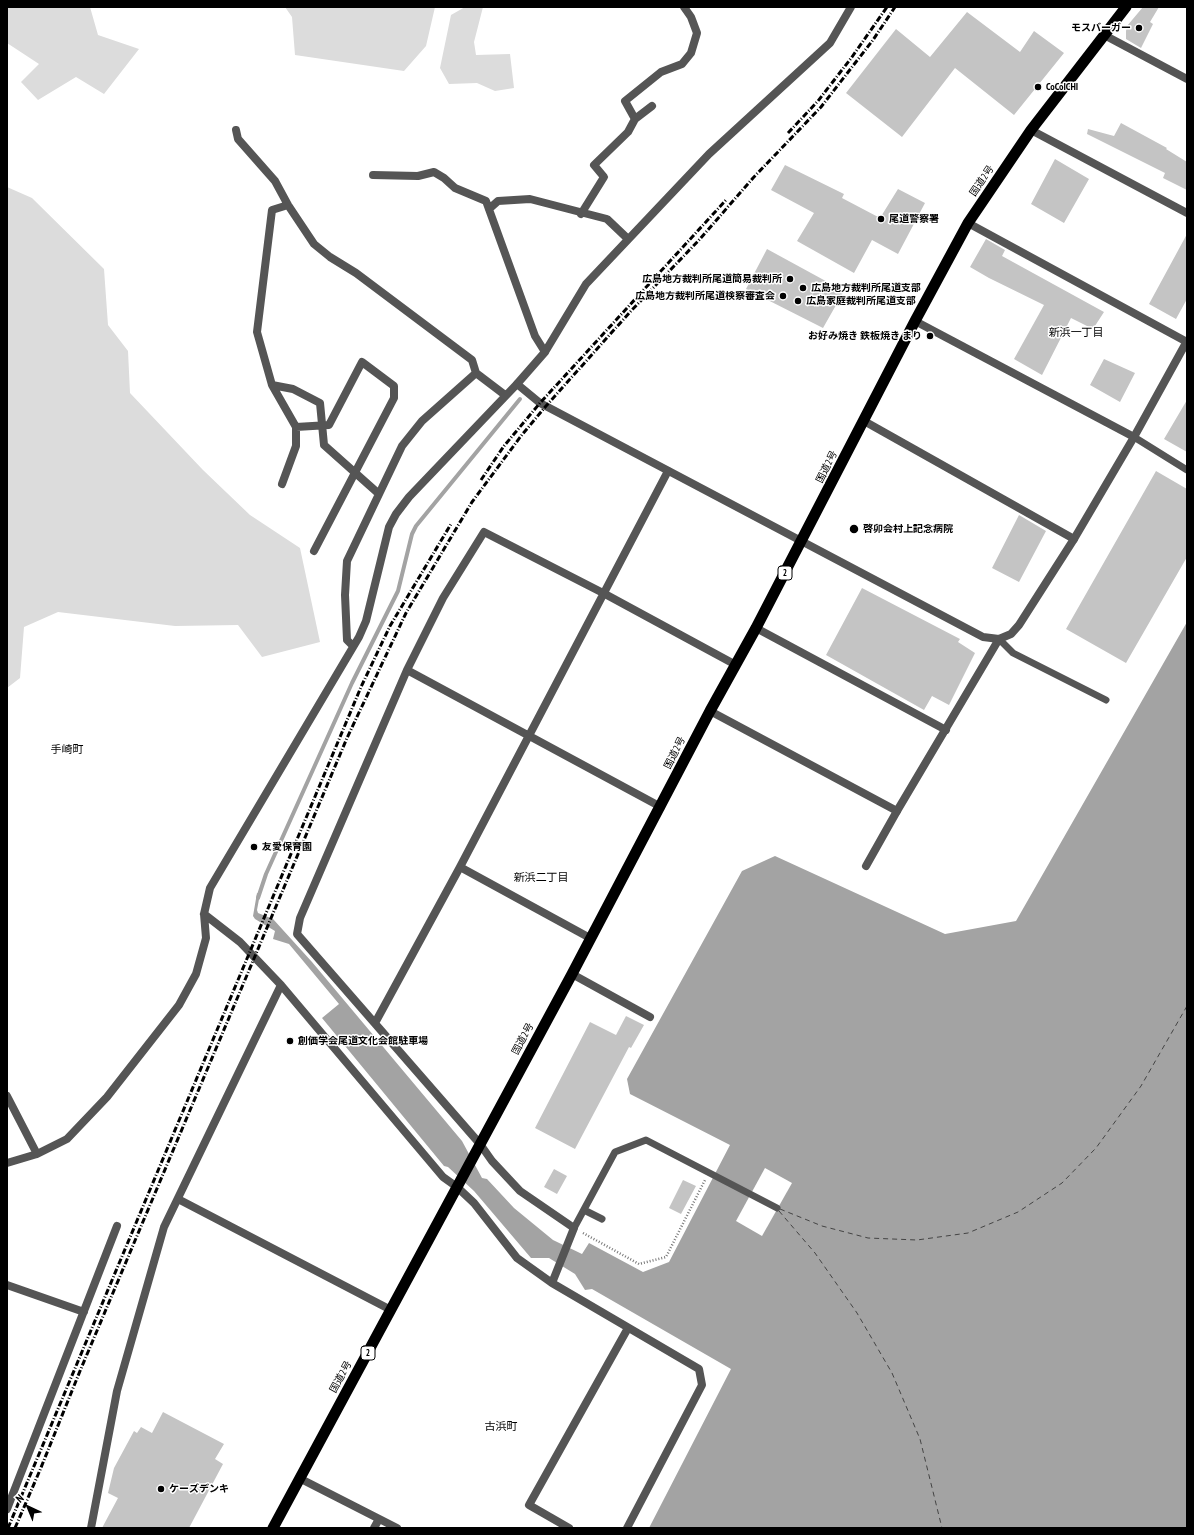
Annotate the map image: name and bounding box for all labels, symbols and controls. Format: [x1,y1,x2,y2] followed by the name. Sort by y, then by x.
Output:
[1071,22,1131,34] place label: モスバーガー
[1134,23,1144,33] marker: モスバーガー
[1046,81,1078,93] place label: CoCoICHI
[1033,82,1043,92] marker: CoCoICHI
[967,163,997,199] street label: 国道2号
[889,213,939,225] place label: 尾道警察署
[876,214,886,224] marker: 尾道警察署
[642,273,782,285] place label: 広島地方裁判所尾道簡易裁判所
[785,274,795,284] marker: 広島地方裁判所尾道簡易裁判所
[811,282,921,294] place label: 広島地方裁判所尾道支部
[798,283,808,293] marker: 広島地方裁判所尾道支部
[635,290,775,302] place label: 広島地方裁判所尾道検察審査会
[778,291,788,301] marker: 広島地方裁判所尾道検察審査会
[806,295,916,307] place label: 広島家庭裁判所尾道支部
[793,296,803,306] marker: 広島家庭裁判所尾道支部
[1049,326,1103,340] district label: 新浜一丁目
[808,330,922,342] place label: お好み焼き 鉄板焼き まり
[925,331,935,341] marker: お好み焼き 鉄板焼き まり
[814,449,840,485] street label: 国道2号
[848,523,860,535] marker: 啓卯会村上記念病院
[863,523,953,535] place label: 啓卯会村上記念病院
[778,566,792,580] road number: 2
[662,735,688,771] street label: 国道2号
[51,743,83,757] district label: 手崎町
[262,841,312,853] place label: 友愛保育園
[249,842,259,852] marker: 友愛保育園
[514,871,568,885] district label: 新浜二丁目
[510,1021,536,1057] street label: 国道2号
[298,1035,428,1047] place label: 創価学会尾道文化会館駐車場
[285,1036,295,1046] marker: 創価学会尾道文化会館駐車場
[361,1346,375,1360] road number: 2
[327,1359,355,1395] street label: 国道2号
[485,1420,517,1434] district label: 古浜町
[169,1483,229,1495] place label: ケーズデンキ
[156,1484,166,1494] marker: ケーズデンキ
[8,1487,48,1527] north arrow
[13,1491,27,1505] text: N

